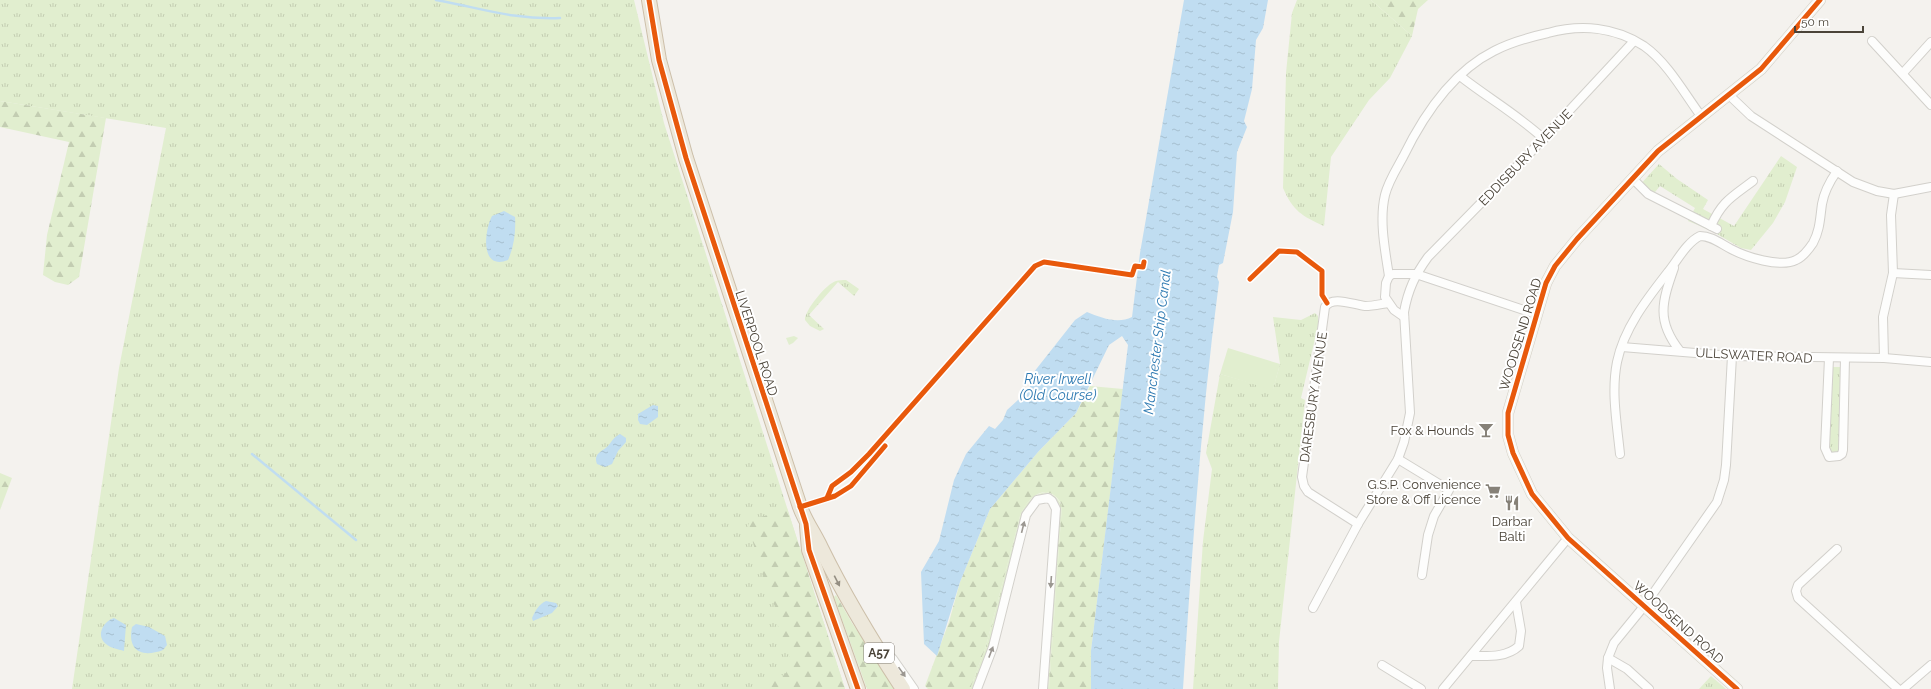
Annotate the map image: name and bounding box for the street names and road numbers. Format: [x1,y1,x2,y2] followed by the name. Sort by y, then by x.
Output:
[1476,106,1575,208] street label: EDDISBURY AVENUE
[1496,276,1545,392] street label: WOODSEND ROAD
[732,288,781,398] street label: LIVERPOOL ROAD
[1297,331,1330,463] street label: DARESBURY AVENUE
[1695,345,1813,366] street label: ULLSWATER ROAD
[1630,578,1727,667] street label: WOODSEND ROAD
[864,643,894,663] road number: A57

